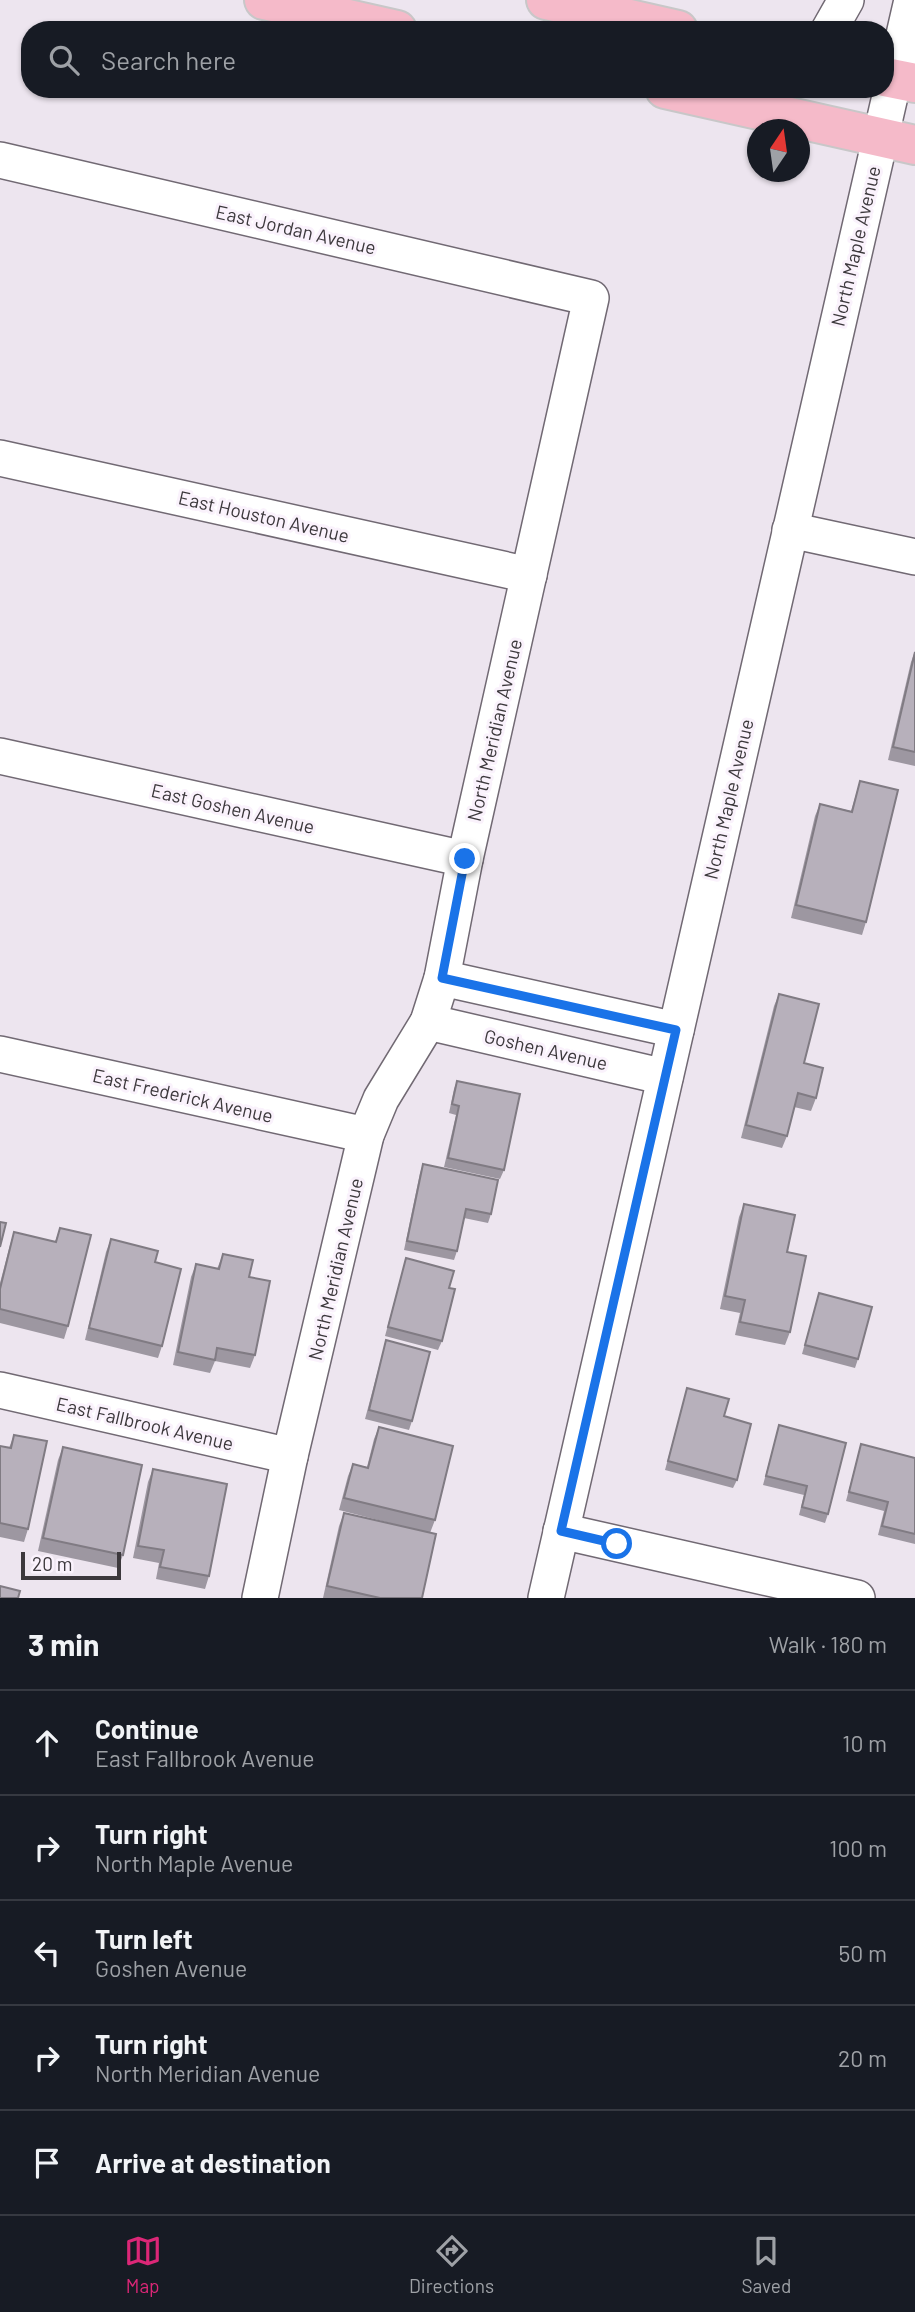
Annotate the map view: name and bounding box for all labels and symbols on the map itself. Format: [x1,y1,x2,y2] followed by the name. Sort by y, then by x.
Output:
[747,119,810,182] north arrow
[825,164,885,328] street label: North Maple Avenue
[214,199,378,259] street label: East Jordan Avenue
[176,485,352,547] street label: East Houston Avenue
[462,637,526,823] street label: North Meridian Avenue
[698,717,758,881] street label: North Maple Avenue
[149,778,317,838] street label: East Goshen Avenue
[449,843,480,874] route end
[482,1024,610,1074] street label: Goshen Avenue
[91,1063,275,1127] street label: East Frederick Avenue
[303,1176,367,1362] street label: North Meridian Avenue
[54,1391,236,1455] street label: East Fallbrook Avenue
[601,1528,632,1559] route start
[21,1549,121,1581] scale bar

